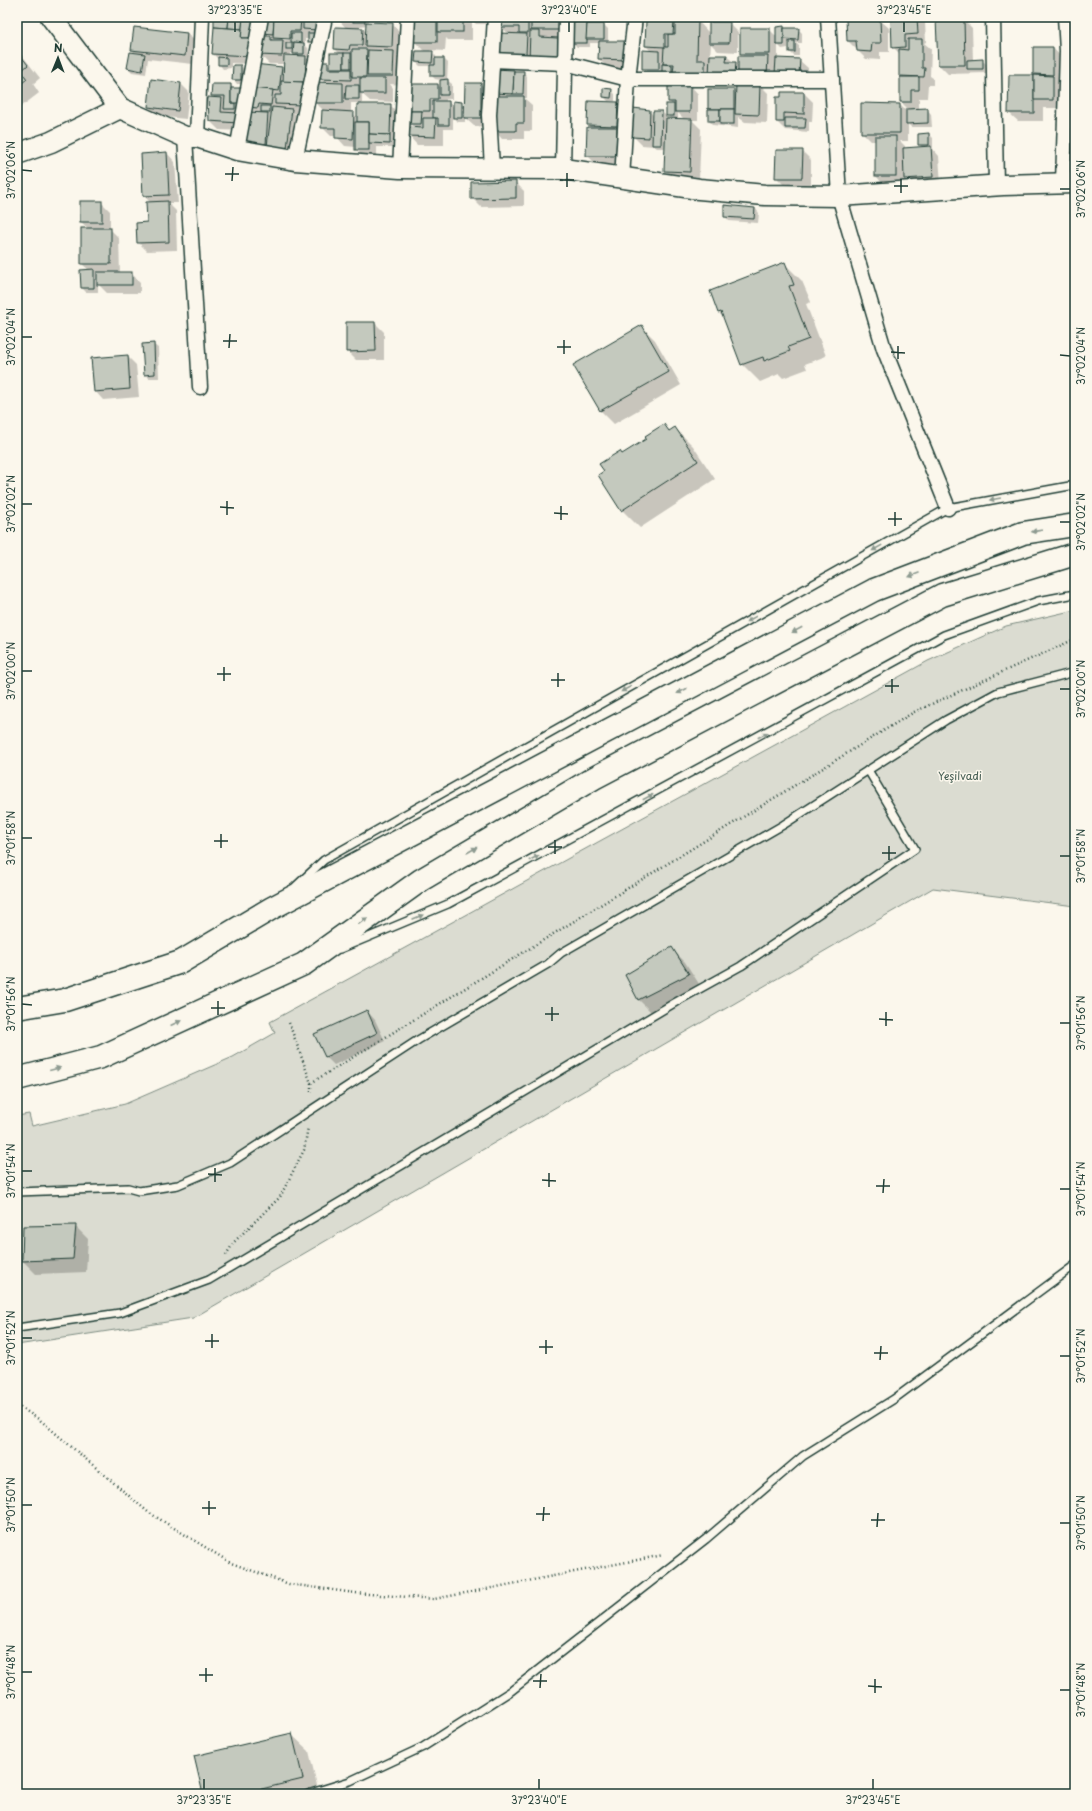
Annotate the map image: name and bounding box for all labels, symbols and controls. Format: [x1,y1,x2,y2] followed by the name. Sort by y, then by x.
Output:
[207,2,263,17] text: 37°23'35"E
[541,2,597,17] text: 37°23'40"E
[877,2,931,17] text: 37°23'45"E
[38,38,78,78] north arrow
[54,39,63,56] text: N
[3,141,18,199] text: 37°02'06"N
[1073,160,1088,218] text: 37°02'06"N
[3,308,18,366] text: 37°02'04"N
[1073,327,1088,385] text: 37°02'04"N
[3,475,18,533] text: 37°02'02"N
[1073,493,1088,551] text: 37°02'02"N
[989,496,1001,502] one-way arrow
[1030,528,1043,534] one-way arrow
[871,544,882,551] one-way arrow
[908,572,920,578] one-way arrow
[745,615,757,622] one-way arrow
[791,627,803,634] one-way arrow
[3,642,18,700] text: 37°02'00"N
[1073,660,1088,718] text: 37°02'00"N
[620,686,632,693] one-way arrow
[676,688,688,694] one-way arrow
[757,732,768,738] one-way arrow
[938,767,982,784] park label: Yeşilvadi
[642,793,654,800] one-way arrow
[3,810,18,865] text: 37°01'58"N
[1073,828,1088,883] text: 37°01'58"N
[466,847,477,854] one-way arrow
[528,855,540,862] one-way arrow
[412,914,423,920] one-way arrow
[358,918,368,926] one-way arrow
[3,976,18,1032] text: 37°01'56"N
[1073,995,1088,1051] text: 37°01'56"N
[170,1020,181,1026] one-way arrow
[49,1066,61,1072] one-way arrow
[3,1143,18,1198] text: 37°01'54"N
[1073,1161,1088,1216] text: 37°01'54"N
[3,1310,18,1366] text: 37°01'52"N
[1073,1328,1088,1384] text: 37°01'52"N
[3,1477,18,1533] text: 37°01'50"N
[1073,1495,1088,1551] text: 37°01'50"N
[3,1644,18,1699] text: 37°01'48"N
[1073,1662,1088,1717] text: 37°01'48"N
[176,1792,232,1807] text: 37°23'35"E
[511,1792,567,1807] text: 37°23'40"E
[846,1792,900,1807] text: 37°23'45"E

